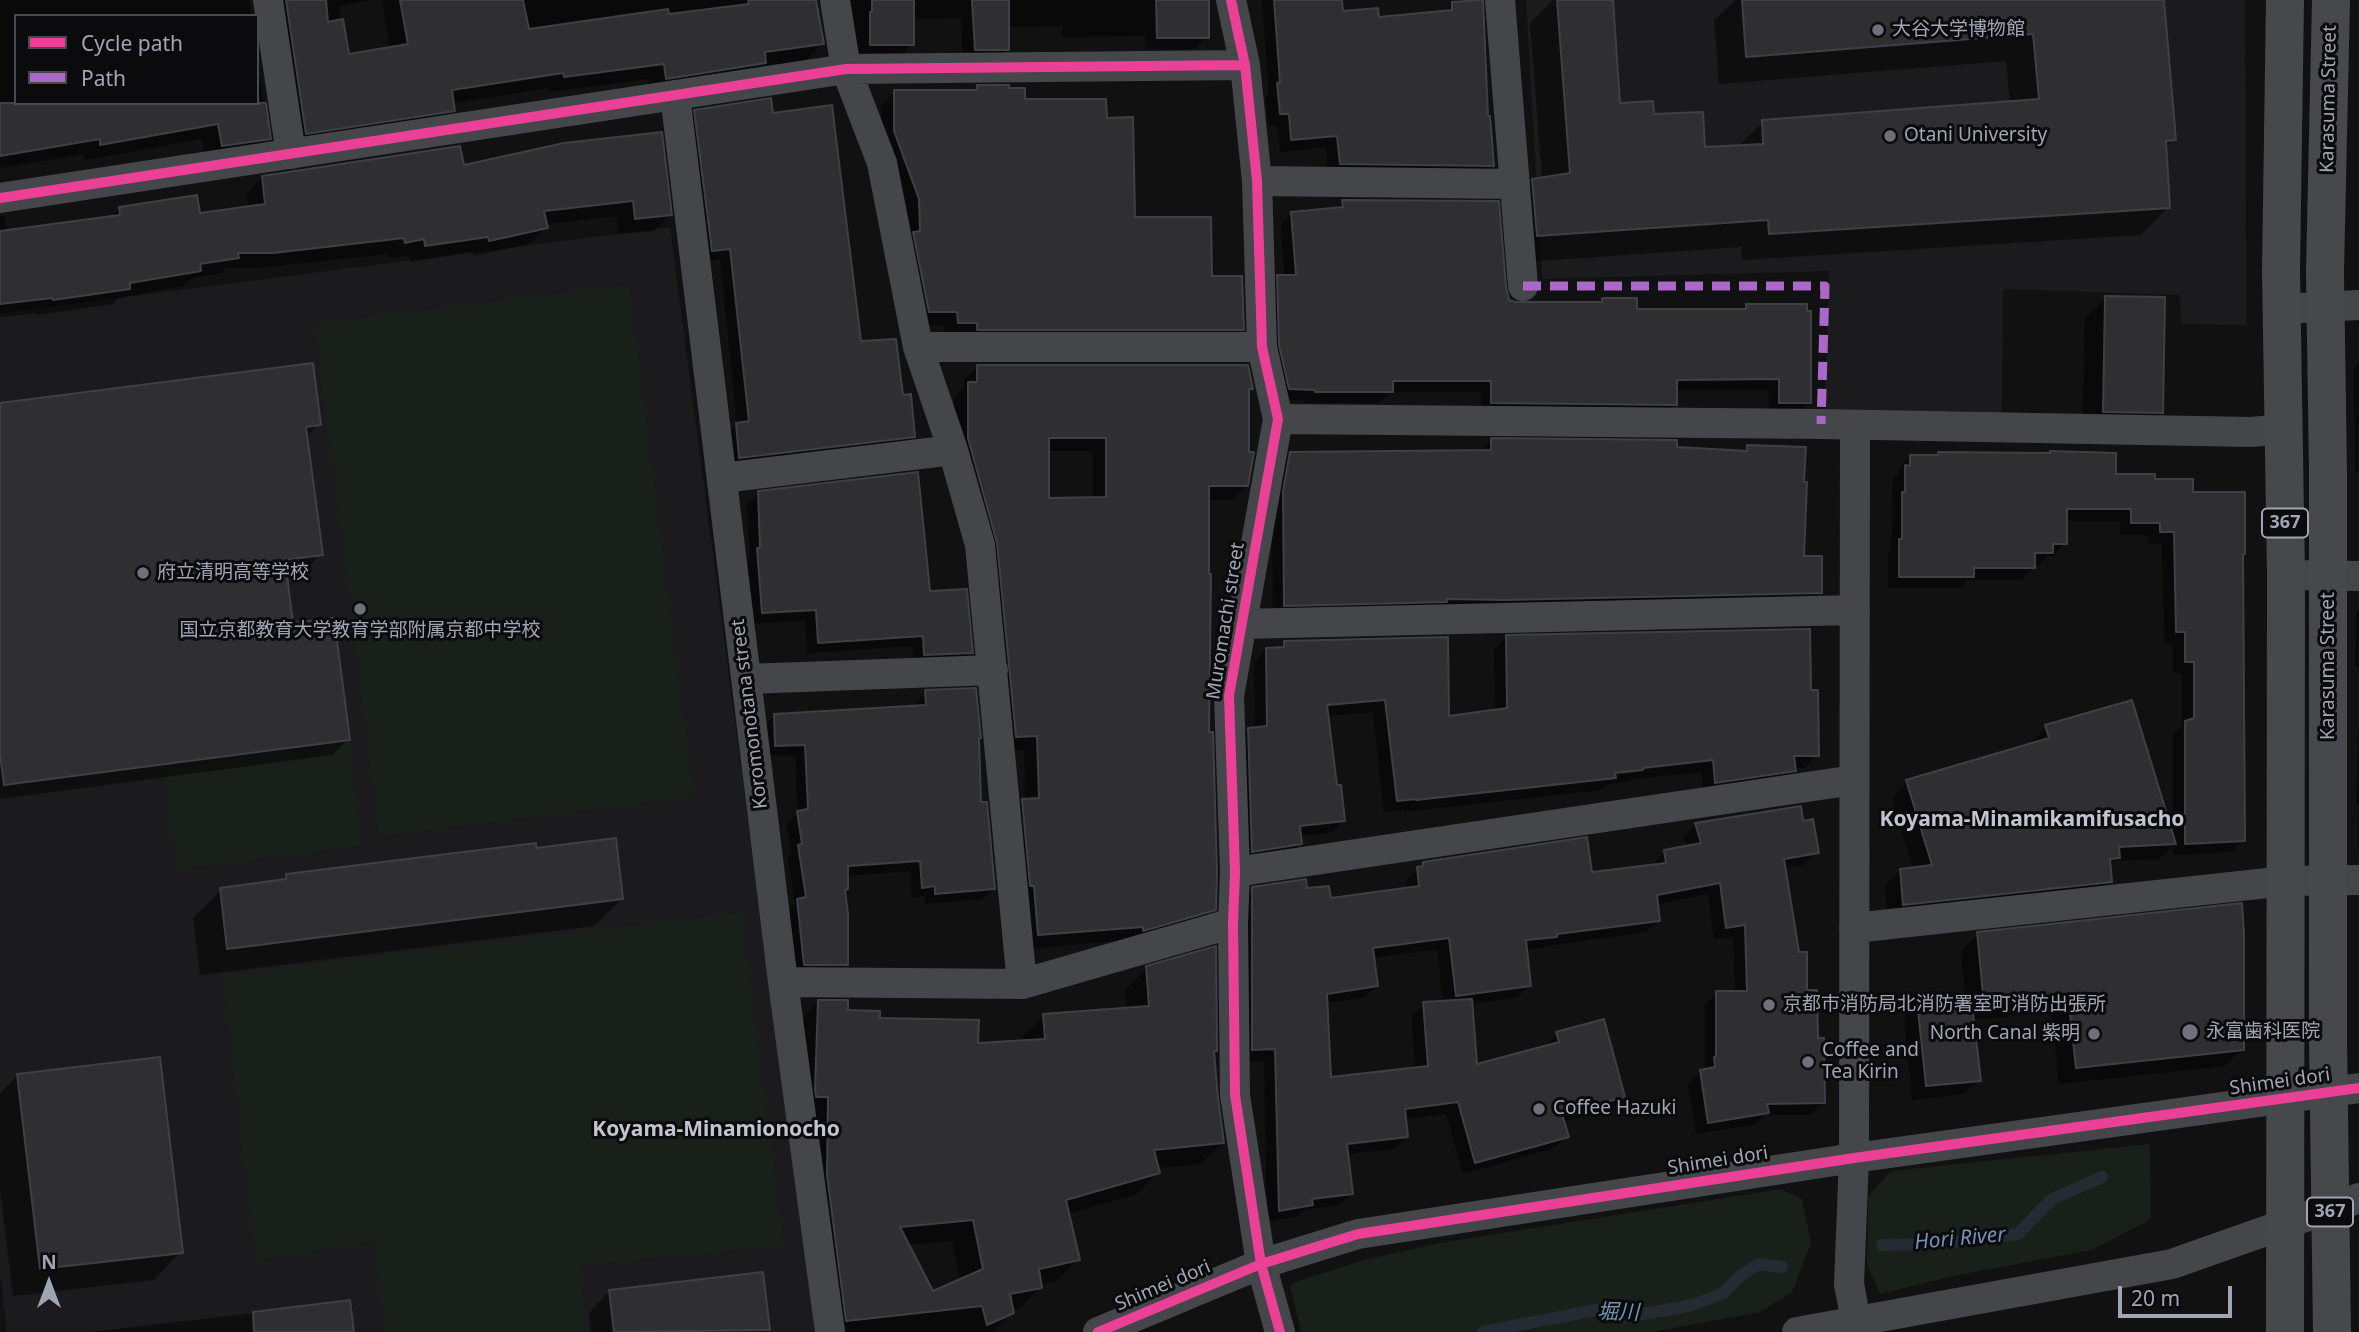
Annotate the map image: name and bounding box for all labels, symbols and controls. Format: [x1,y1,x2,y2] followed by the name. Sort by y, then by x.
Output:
[14,14,259,105] legend
[1892,19,2025,41] place label: 大谷大学博物館
[1870,22,1886,38] marker: 大谷大学博物館
[2316,25,2342,173] street label: Karasuma Street
[81,29,183,57] text: Cycle path
[81,64,126,92] text: Path
[1904,125,2047,147] place label: Otani University
[1882,128,1898,144] marker: Otani University
[2262,508,2308,538] road number: 367
[1202,541,1250,701] street label: Muromachi street
[157,562,309,584] place label: 府立清明高等学校
[135,565,151,581] marker: 府立清明高等学校
[2318,592,2340,740] street label: Karasuma Street
[352,601,368,617] marker: 国立京都教育大学教育学部附属京都中学校
[727,618,773,810] street label: Koromonotana street
[180,620,540,642] place label: 国立京都教育大学教育学部附属京都中学校
[1880,807,2184,833] district label: Koyama-Minamikamifusacho
[1783,994,2106,1016] place label: 京都市消防局北消防署室町消防出張所
[1761,997,1777,1013] marker: 京都市消防局北消防署室町消防出張所
[2206,1021,2320,1043] place label: 永富歯科医院
[2180,1022,2200,1042] marker: 永富歯科医院
[1930,1023,2080,1045] place label: North Canal 紫明
[2086,1026,2102,1042] marker: North Canal 紫明
[1822,1040,1919,1084] place label: Coffee and Tea Kirin
[1800,1054,1816,1070] marker: Coffee and Tea Kirin
[2228,1064,2332,1100] street label: Shimei dori
[1553,1098,1676,1120] place label: Coffee Hazuki
[1531,1101,1547,1117] marker: Coffee Hazuki
[592,1117,840,1143] district label: Koyama-Minamionocho
[1666,1142,1770,1180] street label: Shimei dori
[2307,1198,2353,1226] road number: 367
[1913,1222,2007,1256] water label: Hori River
[14,1248,84,1318] north arrow
[41,1249,57,1275] text: N
[1112,1256,1214,1316] street label: Shimei dori
[2121,1272,2235,1316] scale bar
[2131,1284,2180,1312] text: 20 m
[1597,1300,1639,1326] water label: 堀川

